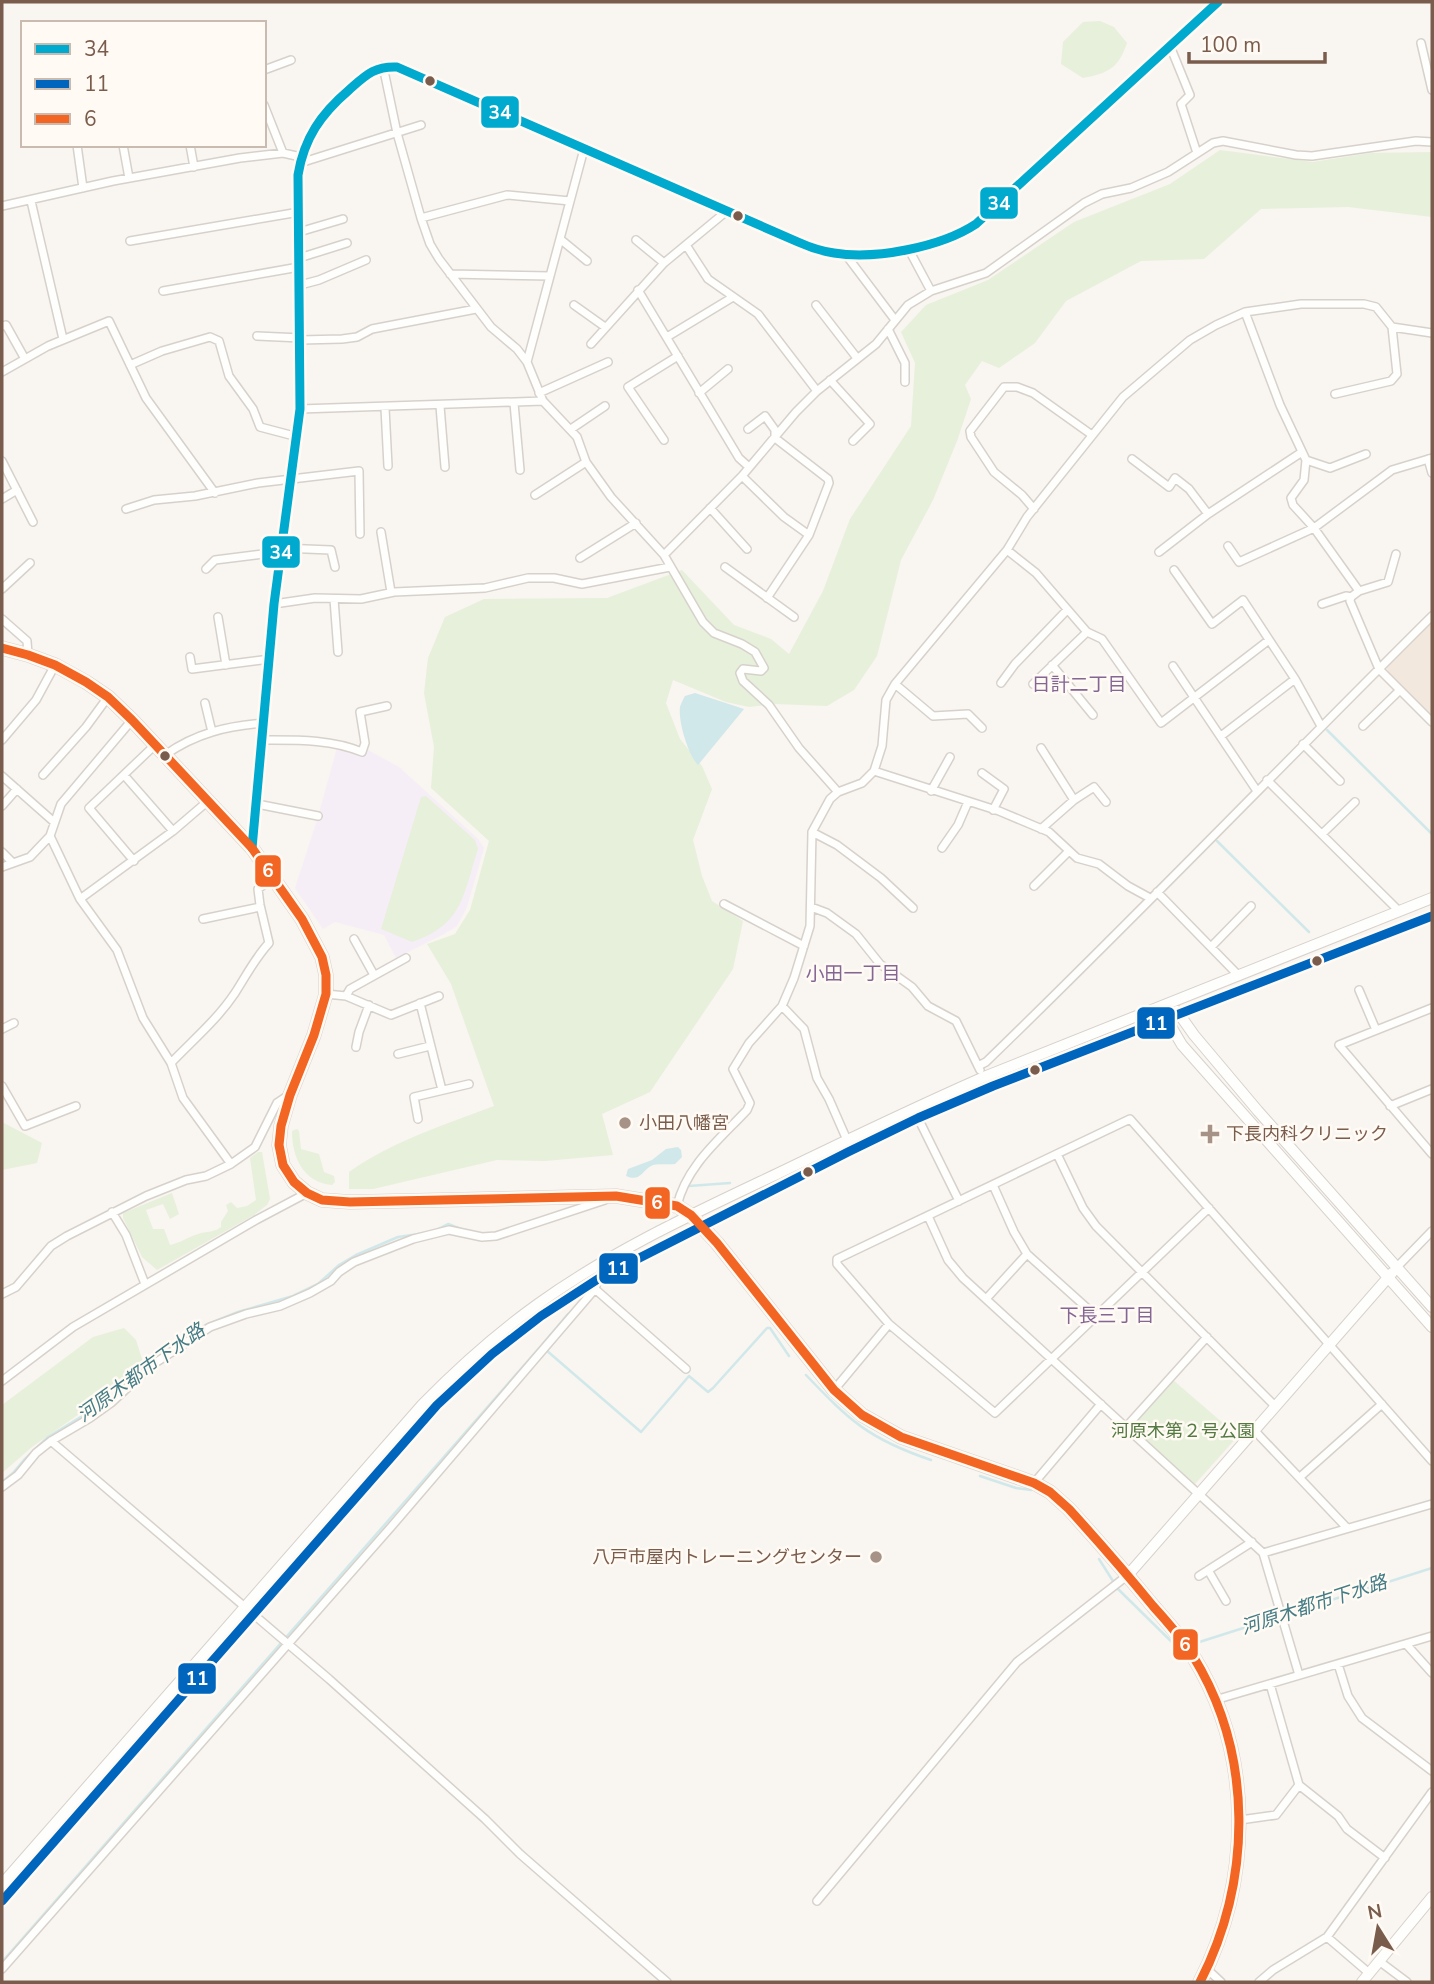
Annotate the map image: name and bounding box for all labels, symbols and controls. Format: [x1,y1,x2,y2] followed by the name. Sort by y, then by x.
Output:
[21,21,266,147] legend
[1189,21,1326,65] scale bar
[1200,31,1261,59] text: 100 m
[84,35,109,63] text: 34
[84,70,109,98] text: 11
[423,74,437,88] unlabelled marker
[480,95,520,129] line badge: 34
[489,100,511,126] text: 34
[84,105,97,133] text: 6
[979,186,1019,220] line badge: 34
[988,191,1010,217] text: 34
[731,209,745,223] unlabelled marker
[261,535,301,569] line badge: 34
[270,540,292,566] text: 34
[1031,672,1127,698] district label: 日計二丁目
[158,749,172,763] unlabelled marker
[254,854,282,888] line badge: 6
[262,858,274,884] text: 6
[1310,954,1324,968] unlabelled marker
[805,961,901,987] district label: 小田一丁目
[1136,1006,1176,1040] line badge: 11
[1145,1011,1167,1037] text: 11
[1028,1063,1042,1077] unlabelled marker
[639,1111,729,1135] place label: 小田八幡宮
[617,1115,633,1131] marker: 小田八幡宮
[1226,1122,1388,1146] place label: 下長内科クリニック
[1200,1124,1220,1144] marker: 下長内科クリニック
[801,1165,815,1179] unlabelled marker
[644,1186,671,1220] line badge: 6
[651,1190,663,1216] text: 6
[598,1252,639,1285] line badge: 11
[607,1256,629,1282] text: 11
[1059,1303,1155,1329] district label: 下長三丁目
[72,1317,212,1428] water label: 河原木都市下水路
[1111,1419,1255,1443] park label: 河原木第２号公園
[592,1545,862,1569] place label: 八戸市屋内トレーニングセンター
[868,1549,884,1565] marker: 八戸市屋内トレーニングセンター
[1238,1569,1392,1641] water label: 河原木都市下水路
[1172,1628,1199,1661] line badge: 6
[1179,1632,1191,1658] text: 6
[177,1662,217,1695] line badge: 11
[186,1666,208,1692] text: 11
[1343,1893,1413,1963] north arrow
[1365,1898,1384,1926] text: N

